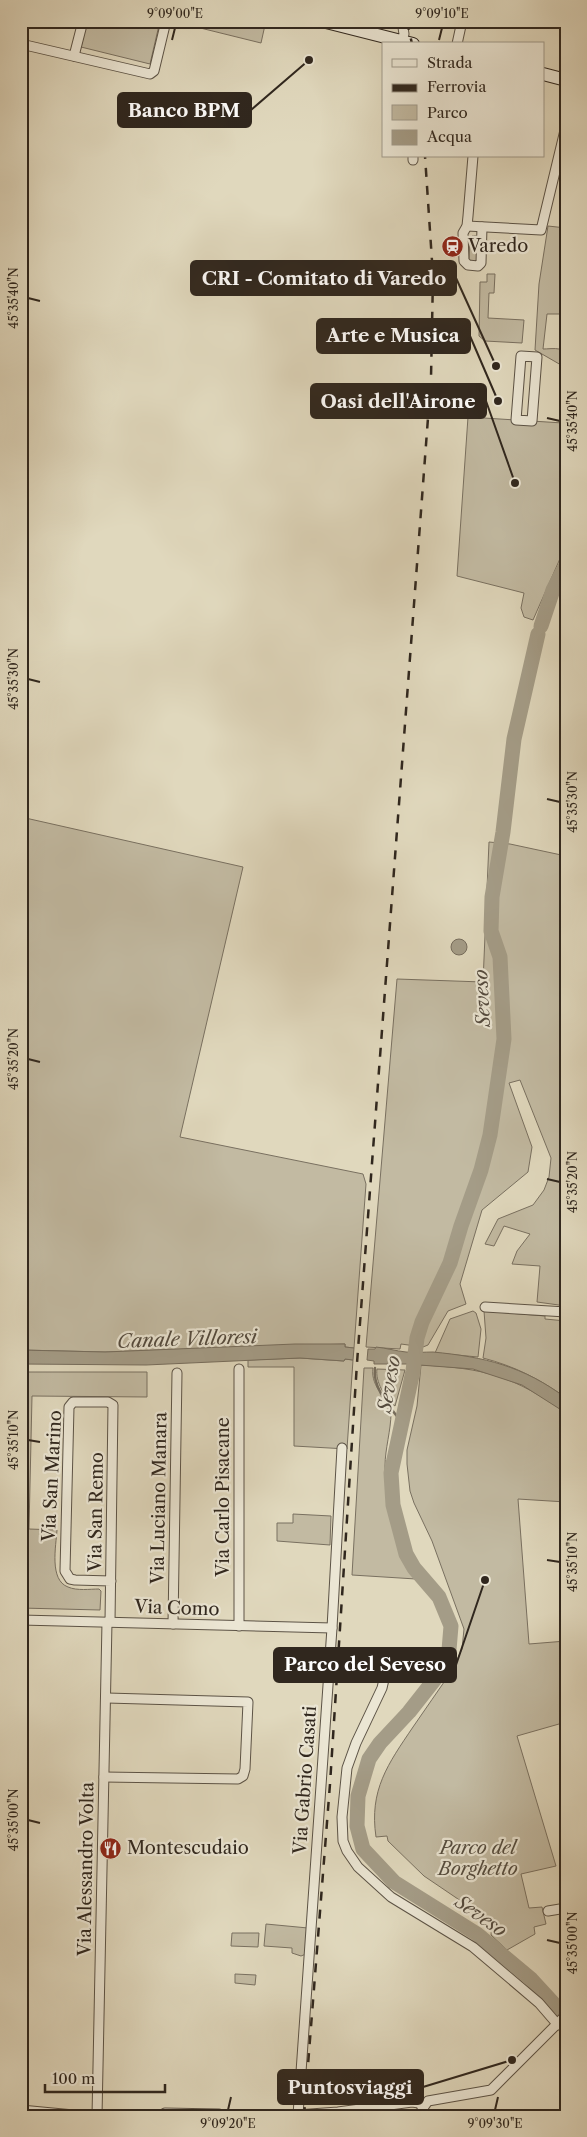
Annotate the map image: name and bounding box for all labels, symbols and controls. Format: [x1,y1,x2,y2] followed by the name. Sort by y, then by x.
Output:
[147,6,203,21] text: 9°09'00"E
[415,6,469,21] text: 9°09'10"E
[382,42,544,158] legend
[427,53,473,72] text: Strada
[427,77,486,96] text: Ferrovia
[118,93,251,127] callout: Banco BPM
[128,99,240,122] text: Banco BPM
[427,103,468,122] text: Parco
[426,127,472,146] text: Acqua
[440,234,464,258] station icon: Varedo
[467,235,528,257] place label: Varedo
[191,261,456,295] callout: CRI - Comitato di Varedo
[6,267,21,329] text: 45°35'40"N
[202,267,446,290] text: CRI - Comitato di Varedo
[317,319,470,353] callout: Arte e Musica
[325,324,461,347] text: Arte e Musica
[311,384,486,418] callout: Oasi dell'Airone
[321,390,476,413] text: Oasi dell'Airone
[565,390,580,452] text: 45°35'40"N
[6,648,21,710] text: 45°35'30"N
[565,771,580,833] text: 45°35'30"N
[469,969,495,1028] water label: Seveso
[6,1028,21,1090] text: 45°35'20"N
[565,1151,580,1213] text: 45°35'20"N
[117,1325,258,1353] water label: Canale Villoresi
[373,1354,405,1415] water label: Seveso
[6,1410,21,1470] text: 45°35'10"N
[38,1410,66,1543] street label: Via San Marino
[146,1411,172,1585] street label: Via Luciano Manara
[212,1417,234,1578] street label: Via Carlo Pisacane
[84,1452,108,1573] street label: Via San Remo
[565,1532,580,1592] text: 45°35'10"N
[133,1595,220,1620] street label: Via Como
[274,1648,456,1682] callout: Parco del Seveso
[284,1653,446,1676] text: Parco del Seveso
[289,1704,321,1856] street label: Via Gabrio Casati
[73,1781,99,1957] street label: Via Alessandro Volta
[6,1789,21,1851] text: 45°35'00"N
[99,1836,123,1860] restaurant icon: Montescudaio
[127,1837,249,1859] place label: Montescudaio
[436,1837,519,1880] park label: Parco del Borghetto
[450,1890,511,1942] water label: Seveso
[565,1912,580,1974] text: 45°35'00"N
[45,2062,165,2094] scale bar
[52,2069,95,2088] text: 100 m
[278,2070,423,2104] callout: Puntosviaggi
[287,2076,413,2099] text: Puntosviaggi
[200,2116,256,2131] text: 9°09'20"E
[467,2116,523,2131] text: 9°09'30"E

